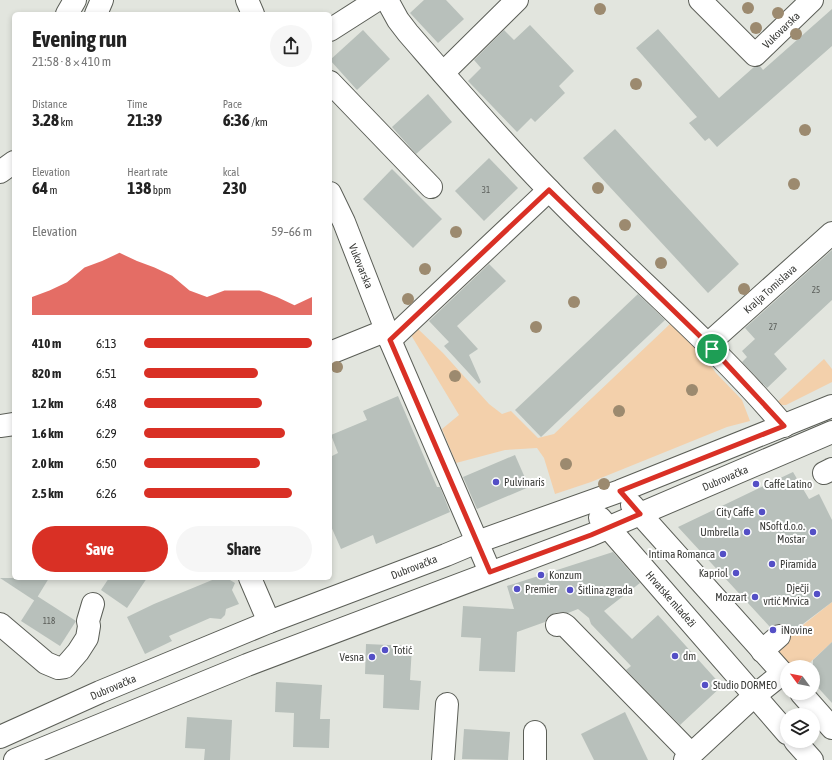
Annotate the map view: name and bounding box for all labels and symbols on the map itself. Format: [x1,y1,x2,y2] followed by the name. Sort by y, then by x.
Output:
[760,9,802,51] street label: Vukovarska
[482,185,490,195] house number: 31
[347,242,375,290] street label: Vukovarska
[741,262,799,316] street label: Kralja Tomislava
[812,285,820,295] house number: 25
[769,322,777,332] house number: 27
[695,332,729,366] pin
[700,463,750,493] street label: Dubrovačka
[504,476,545,488] place label: Pulvinaris
[491,477,501,487] marker: Pulvinaris
[764,478,812,490] place label: Caffe Latino
[751,479,761,489] marker: Caffe Latino
[716,506,754,518] place label: City Caffe
[757,507,767,517] marker: City Caffe
[760,520,806,545] place label: NSoft d.o.o. Mostar
[700,526,739,538] place label: Umbrella
[742,527,752,537] marker: Umbrella
[808,527,818,537] marker: NSoft d.o.o. Mostar
[648,548,715,560] place label: Intima Romanca
[718,549,728,559] marker: Intima Romanca
[389,553,439,581] street label: Dubrovačka
[780,558,817,570] place label: Piramida
[767,559,777,569] marker: Piramida
[699,567,728,579] place label: Kapriol
[731,568,741,578] marker: Kapriol
[549,569,582,581] place label: Konzum
[644,569,698,629] street label: Hrvatske mladeži
[536,570,546,580] marker: Konzum
[763,582,809,607] place label: Dječji vrtić Mrvica
[525,583,558,595] place label: Premier
[512,584,522,594] marker: Premier
[578,584,633,596] place label: Šitlina zgrada
[565,585,575,595] marker: Šitlina zgrada
[812,589,822,599] marker: Dječji vrtić Mrvica
[715,591,747,603] place label: Mozzart
[750,592,760,602] marker: Mozzart
[43,616,55,626] house number: 118
[781,624,812,636] place label: iNovine
[768,625,778,635] marker: iNovine
[393,644,413,656] place label: Totić
[380,645,390,655] marker: Totić
[683,650,696,662] place label: dm
[340,651,364,663] place label: Vesna
[670,651,680,661] marker: dm
[367,652,377,662] marker: Vesna
[780,660,820,700] north arrow
[88,672,138,702] street label: Dubrovačka
[713,679,777,691] place label: Studio DORMEO
[700,680,710,690] marker: Studio DORMEO

